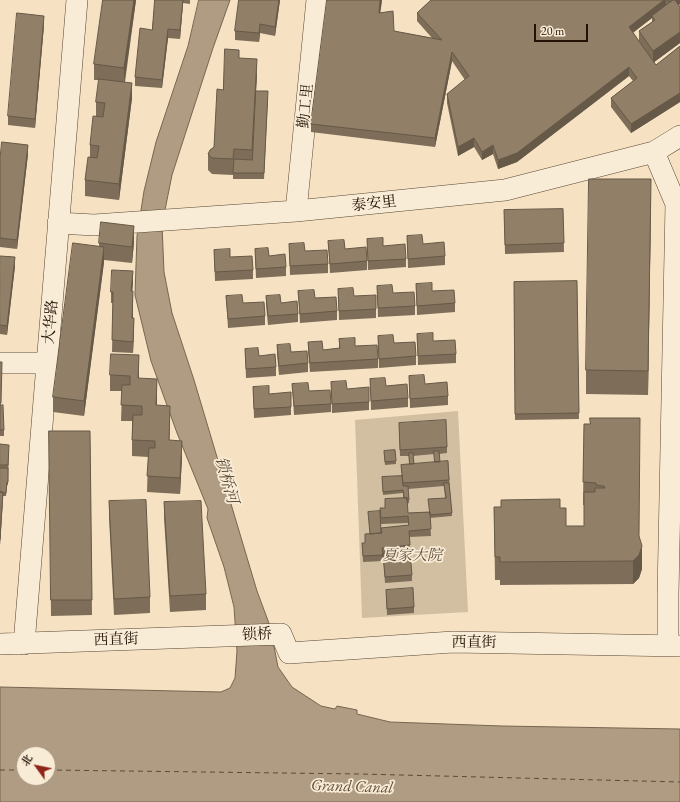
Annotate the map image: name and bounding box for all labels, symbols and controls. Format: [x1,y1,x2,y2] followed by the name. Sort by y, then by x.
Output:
[536,16,590,42] scale bar
[541,23,564,39] text: 20 m
[295,83,317,129] street label: 勤工里
[351,193,397,215] street label: 泰安里
[40,299,62,345] street label: 大华路
[210,454,242,506] water label: 锁桥河
[382,547,442,565] park label: 夏家大院
[242,625,272,645] street label: 锁桥
[93,630,139,650] street label: 西直街
[452,634,496,652] street label: 西直街
[16,746,56,786] north arrow
[18,752,36,768] text: 北
[311,776,393,798] water label: Grand Canal

